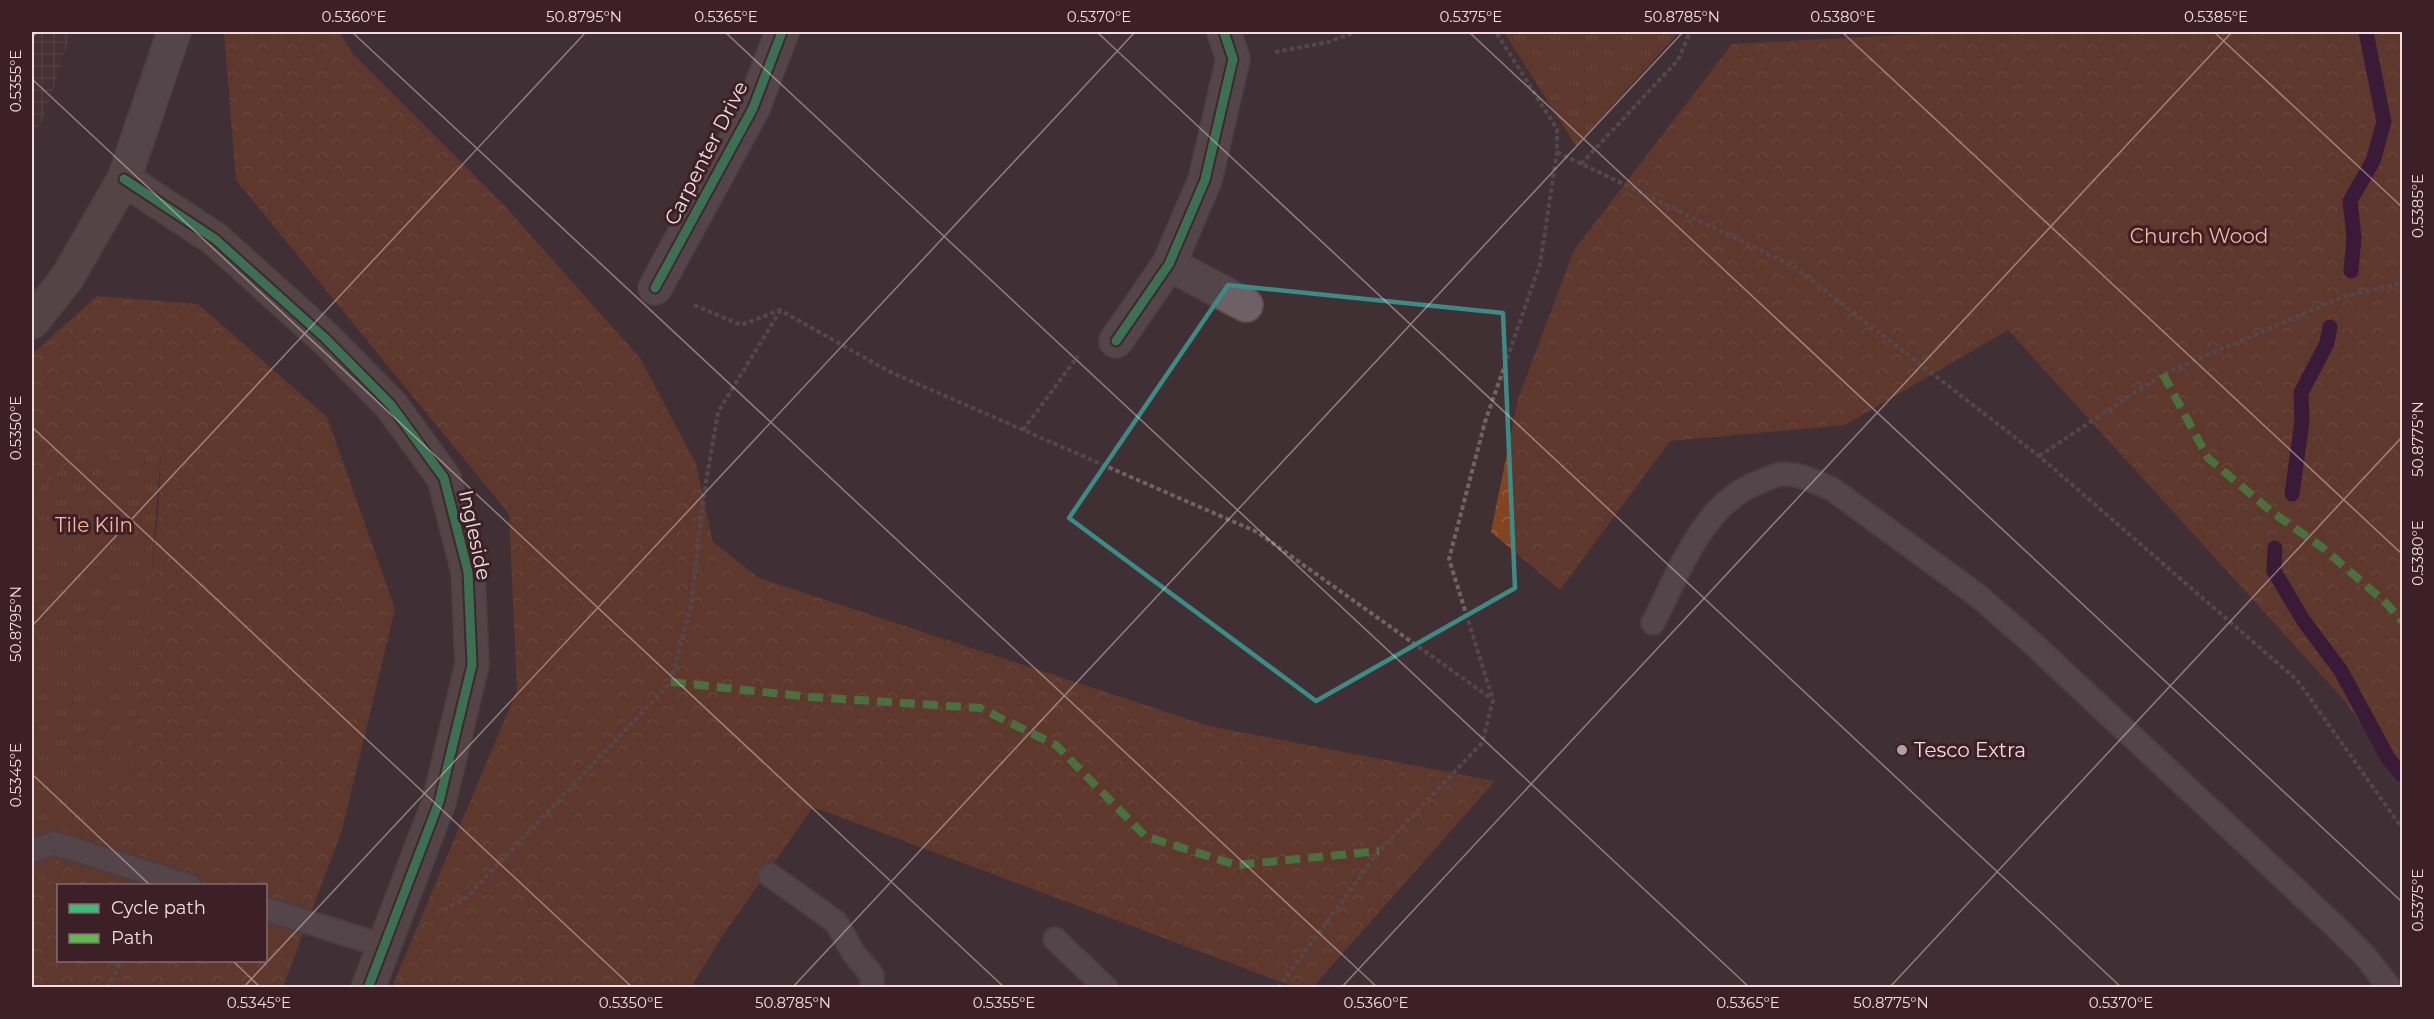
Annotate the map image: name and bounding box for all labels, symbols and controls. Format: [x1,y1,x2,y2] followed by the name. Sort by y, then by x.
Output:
[321,7,387,26] text: 0.5360°E
[546,7,622,26] text: 50.8795°N
[694,7,758,26] text: 0.5365°E
[1067,7,1131,26] text: 0.5370°E
[1440,7,1502,26] text: 0.5375°E
[1644,7,1720,26] text: 50.8785°N
[1810,7,1876,26] text: 0.5380°E
[2184,7,2248,26] text: 0.5385°E
[6,50,25,112] text: 0.5355°E
[659,77,753,229] street label: Carpenter Drive
[2408,174,2427,238] text: 0.5385°E
[2130,224,2268,248] park label: Church Wood
[6,396,25,460] text: 0.5350°E
[2408,401,2427,477] text: 50.8775°N
[454,488,496,582] street label: Ingleside
[55,513,133,537] park label: Tile Kiln
[2408,520,2427,586] text: 0.5380°E
[6,586,25,662] text: 50.8795°N
[1914,738,2026,762] place label: Tesco Extra
[6,743,25,807] text: 0.5345°E
[1895,743,1909,757] marker: Tesco Extra
[2408,869,2427,931] text: 0.5375°E
[57,884,267,962] legend
[111,897,206,919] text: Cycle path
[111,927,154,949] text: Path
[227,993,291,1012] text: 0.5345°E
[599,993,663,1012] text: 0.5350°E
[755,993,831,1012] text: 50.8785°N
[973,993,1035,1012] text: 0.5355°E
[1343,993,1409,1012] text: 0.5360°E
[1716,993,1780,1012] text: 0.5365°E
[1853,993,1929,1012] text: 50.8775°N
[2089,993,2153,1012] text: 0.5370°E

